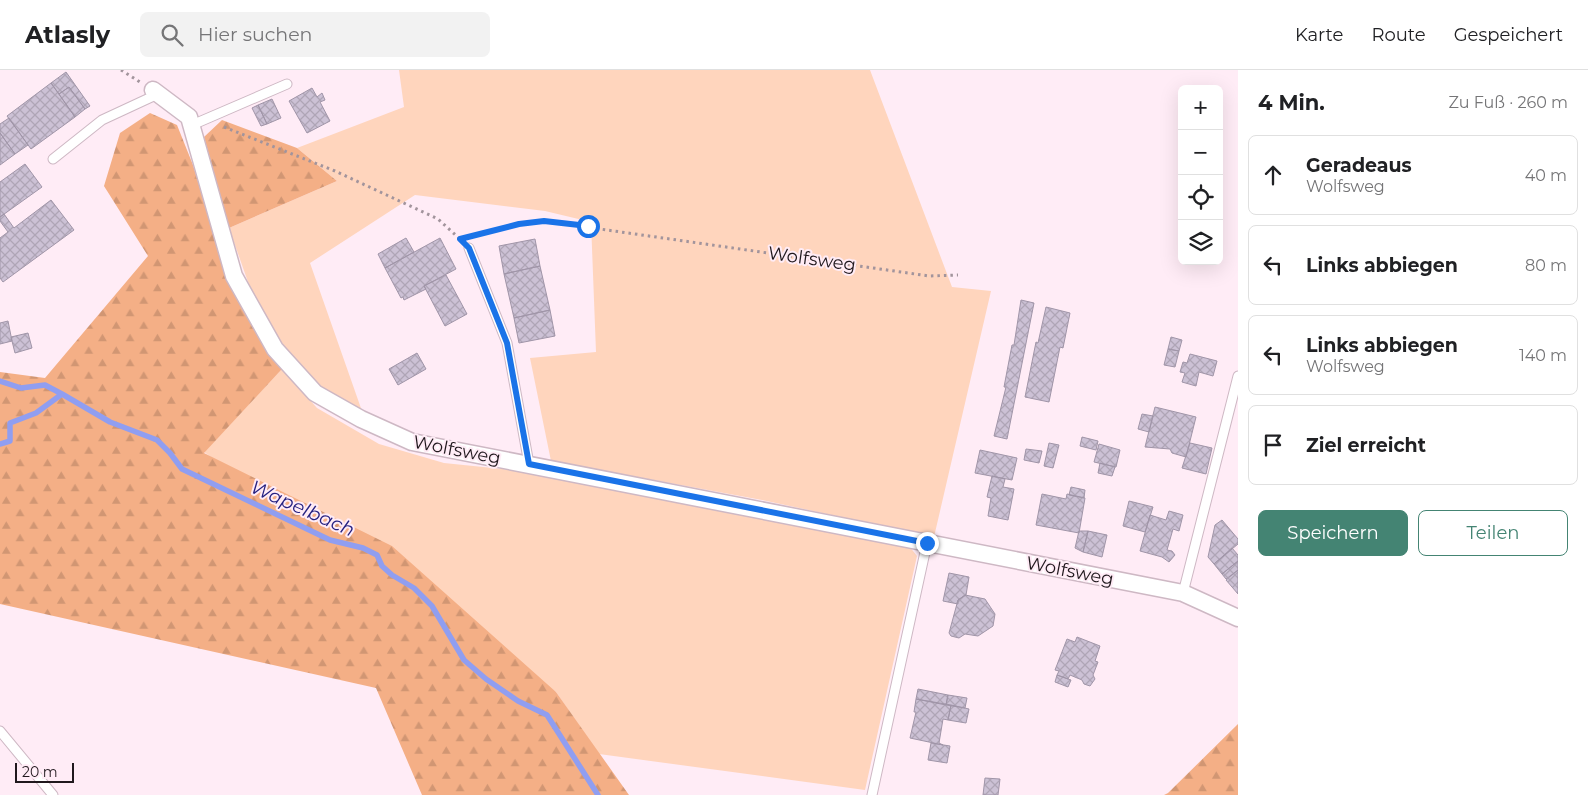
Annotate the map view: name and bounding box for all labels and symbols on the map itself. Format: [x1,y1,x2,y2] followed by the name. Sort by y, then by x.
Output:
[577,215,600,238] route start
[767,242,857,276] street label: Wolfsweg
[411,431,503,469] street label: Wolfsweg
[247,475,358,542] water label: Wapelbach
[916,532,939,555] route end
[1024,552,1116,590] street label: Wolfsweg
[15,760,74,783] scale bar

